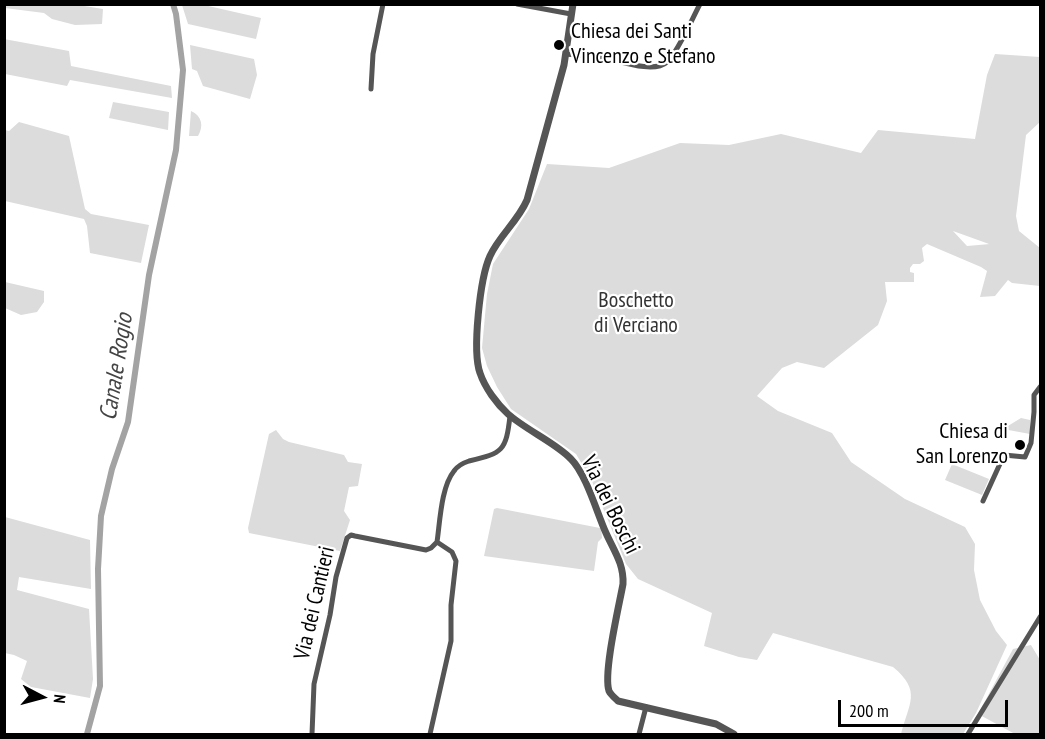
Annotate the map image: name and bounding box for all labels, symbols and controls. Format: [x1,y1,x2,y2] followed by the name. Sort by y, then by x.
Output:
[571,19,715,70] place label: Chiesa dei Santi Vincenzo e Stefano
[552,38,566,52] marker: Chiesa dei Santi Vincenzo e Stefano
[594,288,678,340] park label: Boschetto di Verciano
[94,311,140,423] water label: Canale Rogio
[916,419,1008,470] place label: Chiesa di San Lorenzo
[1013,438,1027,452] marker: Chiesa di San Lorenzo
[575,452,645,558] street label: Via dei Boschi
[289,544,341,662] street label: Via dei Cantieri
[12,667,72,727] north arrow
[841,688,1010,726] scale bar
[50,694,70,704] text: N
[849,699,889,722] text: 200 m

